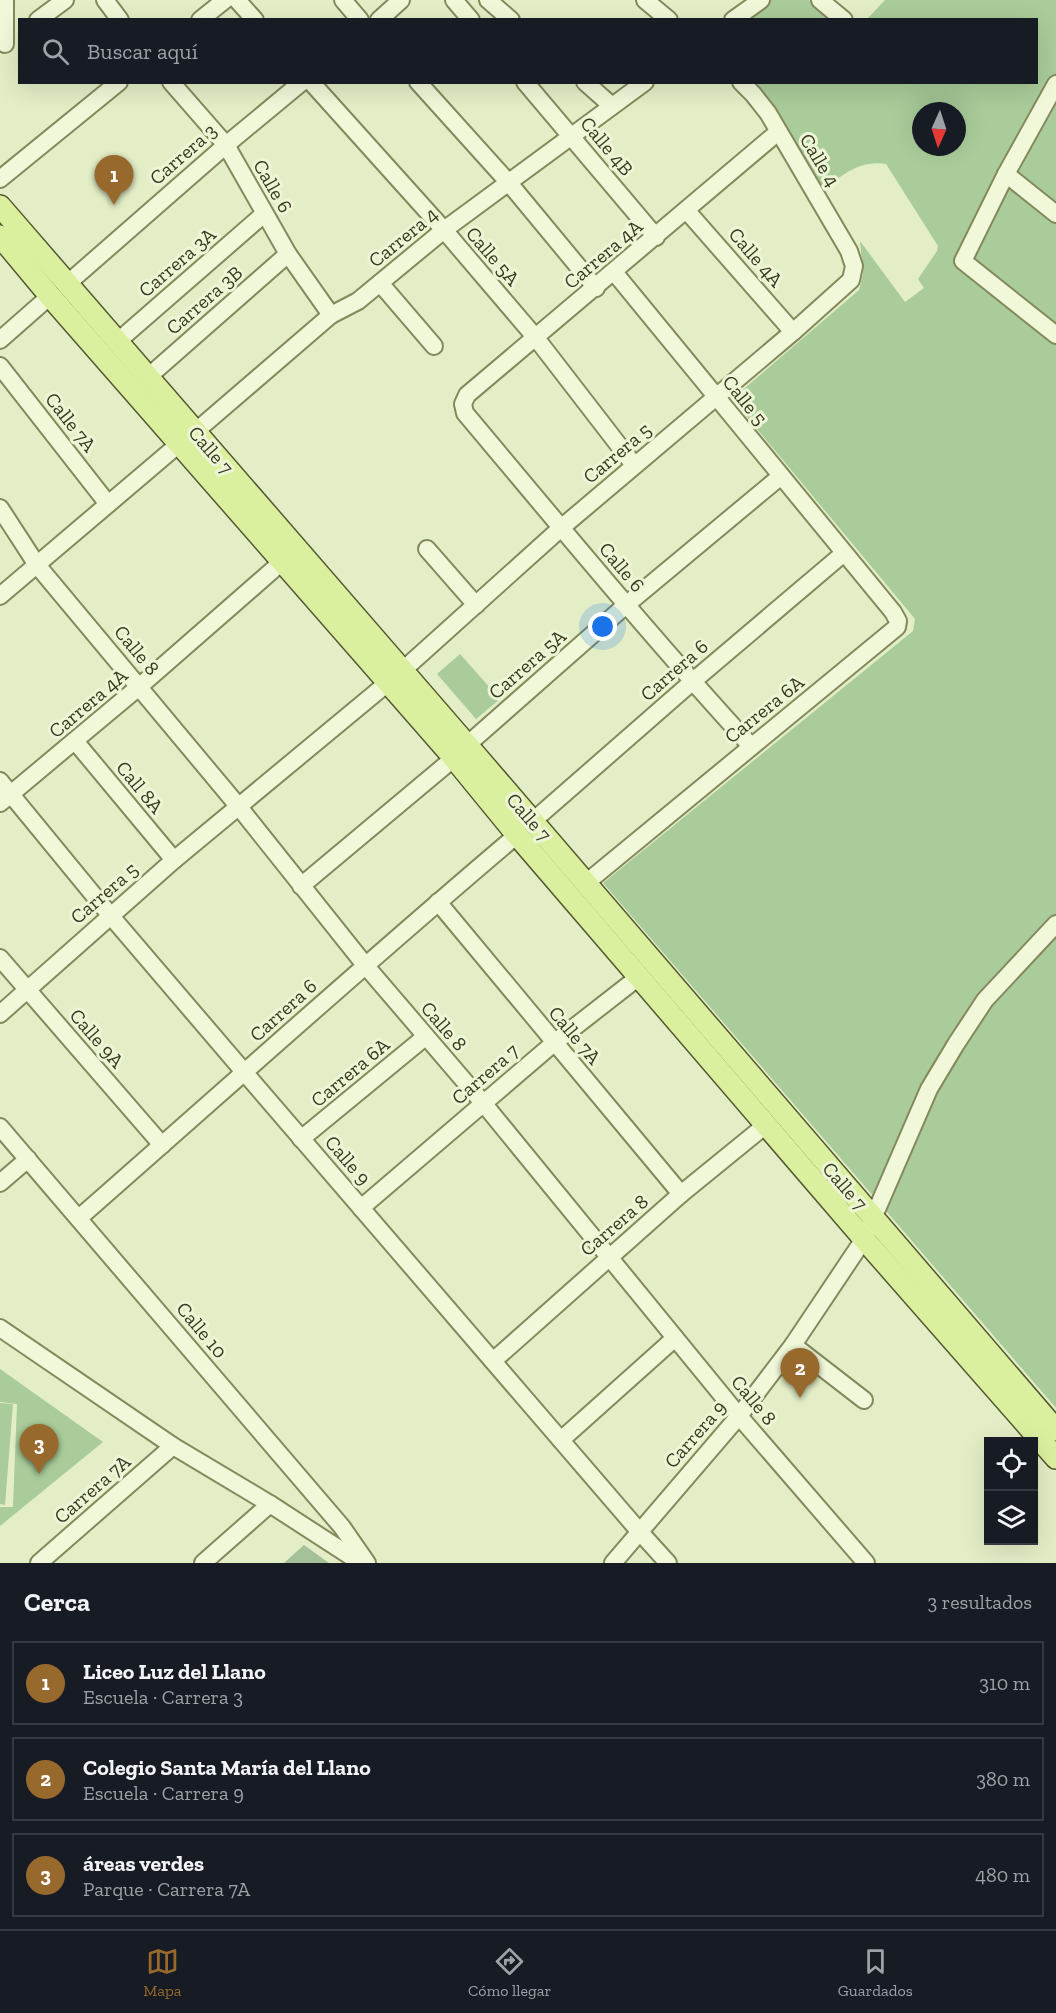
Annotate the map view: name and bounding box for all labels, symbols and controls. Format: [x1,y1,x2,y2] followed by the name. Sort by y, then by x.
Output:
[18,18,1038,84] search box
[39,35,72,68] icon: search
[87,38,198,65] text: Buscar aquí
[912,102,966,156] north arrow
[575,111,639,181] street label: Calle 4B
[144,118,222,190] street label: Carrera 3
[795,129,845,191] street label: Calle 4
[248,155,298,217] street label: Calle 6
[94,156,134,205] pin: 1
[364,202,443,272] street label: Carrera 4
[559,214,648,294] street label: Carrera 4A
[134,221,221,302] street label: Carrera 3A
[461,222,526,291] street label: Calle 5A
[724,222,789,292] street label: Calle 4A
[161,260,247,340] street label: Carrera 3B
[718,370,772,430] street label: Calle 5
[40,387,102,457] street label: Calle 7A
[578,418,656,488] street label: Carrera 5
[183,421,239,480] street label: Calle 7
[594,537,650,597] street label: Calle 6
[588,612,617,641] your location
[109,620,165,680] street label: Calle 8
[483,623,571,704] street label: Carrera 5A
[635,634,713,706] street label: Carrera 6
[44,663,133,743] street label: Carrera 4A
[720,669,809,748] street label: Carrera 6A
[111,756,170,819] street label: Call 8A
[501,788,557,847] street label: Calle 7
[65,857,143,929] street label: Carrera 5
[245,974,321,1046] street label: Carrera 6
[416,996,472,1056] street label: Calle 8
[544,1001,607,1070] street label: Calle 7A
[65,1003,130,1073] street label: Calle 9A
[306,1032,395,1112] street label: Carrera 6A
[447,1038,524,1110] street label: Carrera 7
[320,1130,376,1190] street label: Calle 9
[817,1157,873,1216] street label: Calle 7
[575,1189,653,1261] street label: Carrera 8
[171,1297,233,1363] street label: Calle 10
[780,1348,820,1398] pin: 2
[726,1370,782,1430] street label: Calle 8
[659,1395,731,1473] street label: Carrera 9
[20,1424,58,1474] pin: 3
[984,1437,1038,1545] map controls
[984,1437,1038,1491] button: locate
[49,1449,136,1529] street label: Carrera 7A
[984,1491,1038,1545] button: layers
[24,1586,90,1618] text: Cerca
[928,1590,1032,1614] text: 3 resultados
[83,1658,266,1685] text: Liceo Luz del Llano
[41,1671,50,1695] text: 1
[979,1671,1030,1695] text: 310 m
[83,1685,243,1709] text: Escuela · Carrera 3
[83,1754,371,1781] text: Colegio Santa María del Llano
[40,1767,51,1791] text: 2
[976,1767,1030,1791] text: 380 m
[83,1781,244,1805] text: Escuela · Carrera 9
[83,1850,204,1877] text: áreas verdes
[40,1863,51,1887] text: 3
[975,1863,1030,1887] text: 480 m
[83,1877,250,1901] text: Parque · Carrera 7A
[143,1945,181,2000] tab: Mapa
[468,1945,551,2000] tab: Cómo llegar
[838,1945,913,2000] tab: Guardados

